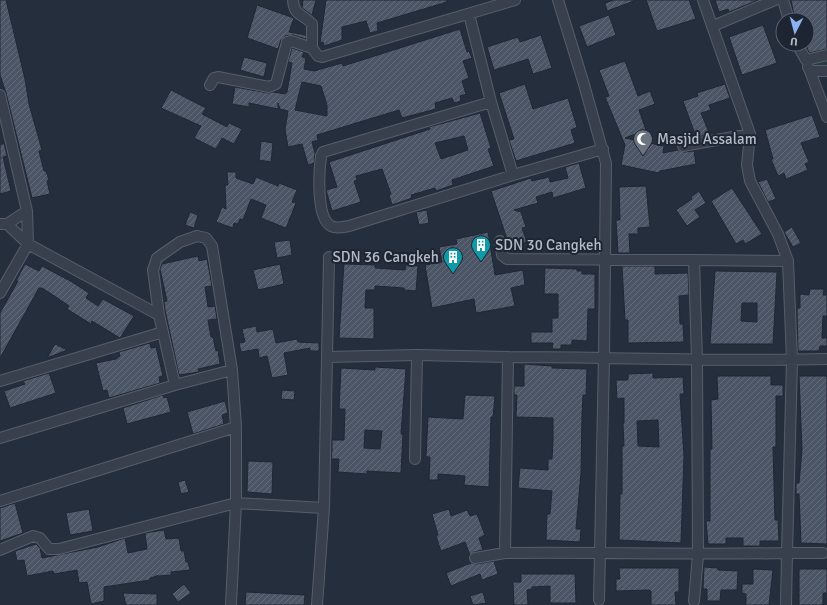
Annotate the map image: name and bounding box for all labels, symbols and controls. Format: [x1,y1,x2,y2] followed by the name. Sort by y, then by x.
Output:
[775,12,815,52] north arrow
[790,35,798,48] text: U
[632,128,654,156] mosque icon: Masjid Assalam
[657,130,757,148] place label: Masjid Assalam
[470,234,492,262] building icon: SDN 30 Cangkeh
[495,236,602,254] place label: SDN 30 Cangkeh
[442,246,464,274] building icon: SDN 36 Cangkeh
[332,248,439,266] place label: SDN 36 Cangkeh

